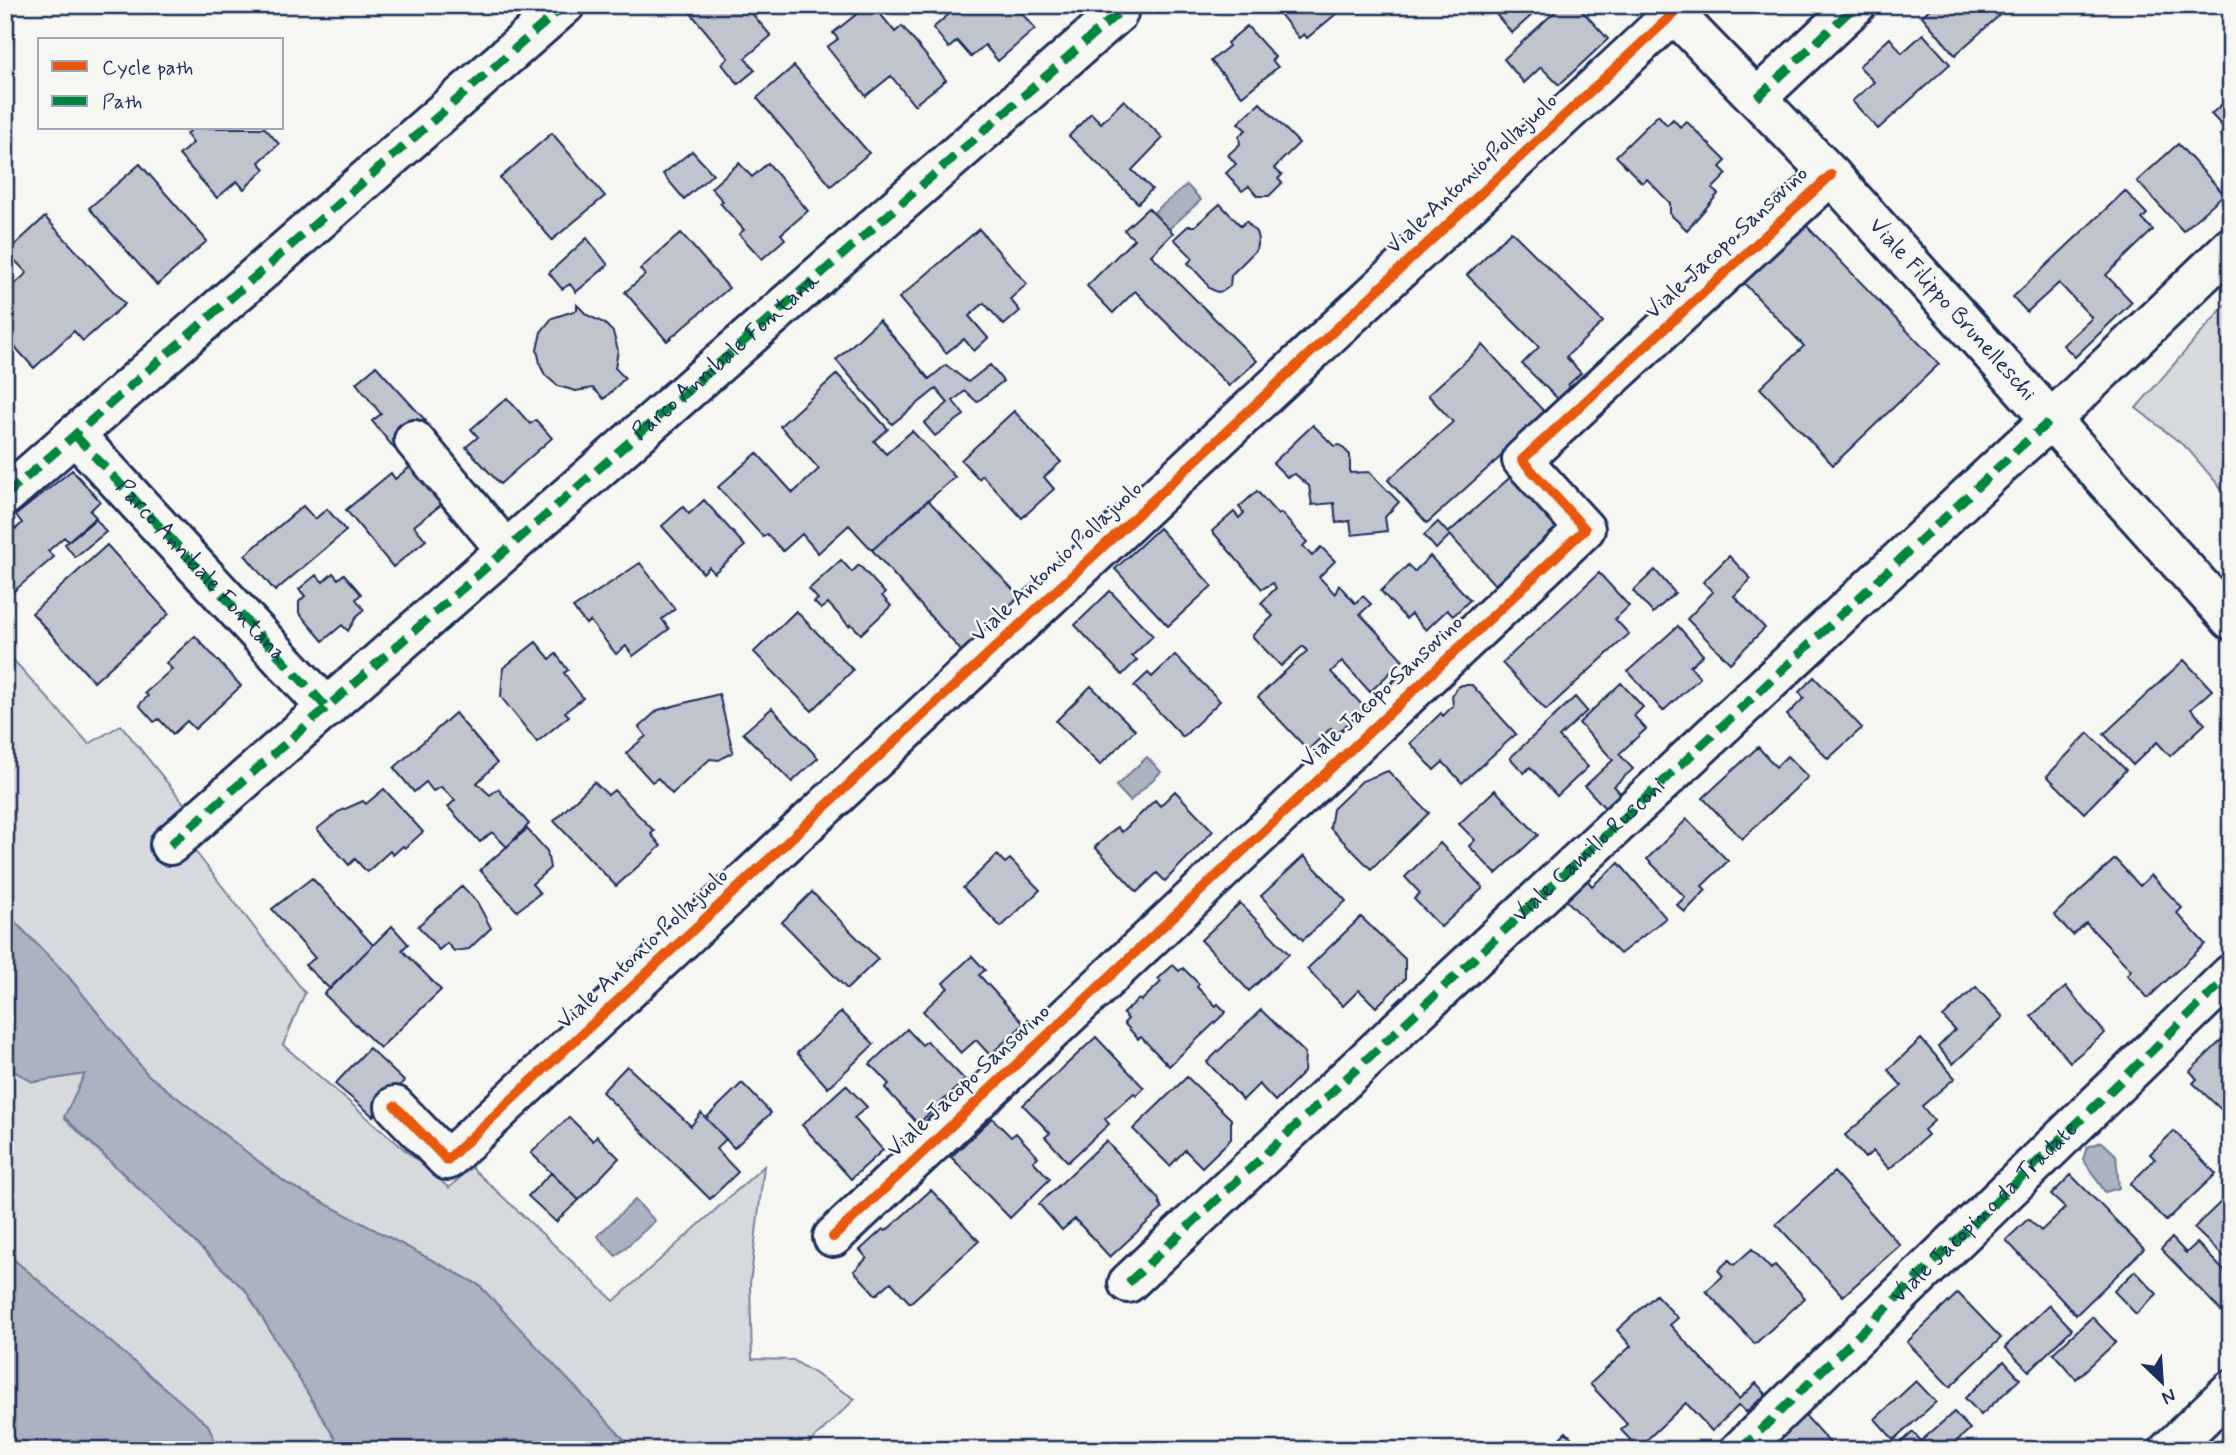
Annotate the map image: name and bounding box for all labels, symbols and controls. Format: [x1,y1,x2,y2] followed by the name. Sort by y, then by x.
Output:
[38,38,284,130] legend
[102,54,193,82] text: Cycle path
[1380,86,1564,262] street label: Viale Antonio Pollajuolo
[102,88,142,116] text: Path
[1639,159,1815,327] street label: Viale Jacopo Sansovino
[1862,211,2043,408] street label: Viale Filippo Brunelleschi
[626,266,827,448] street label: Parco Annibale Fontana
[109,473,294,670] street label: Parco Annibale Fontana
[965,474,1149,650] street label: Viale Antonio Pollajuolo
[1294,608,1470,776] street label: Viale Jacopo Sansovino
[1506,772,1672,930] street label: Viale Camillo Rusconi
[551,861,735,1037] street label: Viale Antonio Pollajuolo
[881,997,1057,1165] street label: Viale Jacopo Sansovino
[1885,1115,2085,1310] street label: Viale Jacopino da Tradate
[2128,1346,2198,1416] north arrow
[2158,1382,2180,1410] text: N

